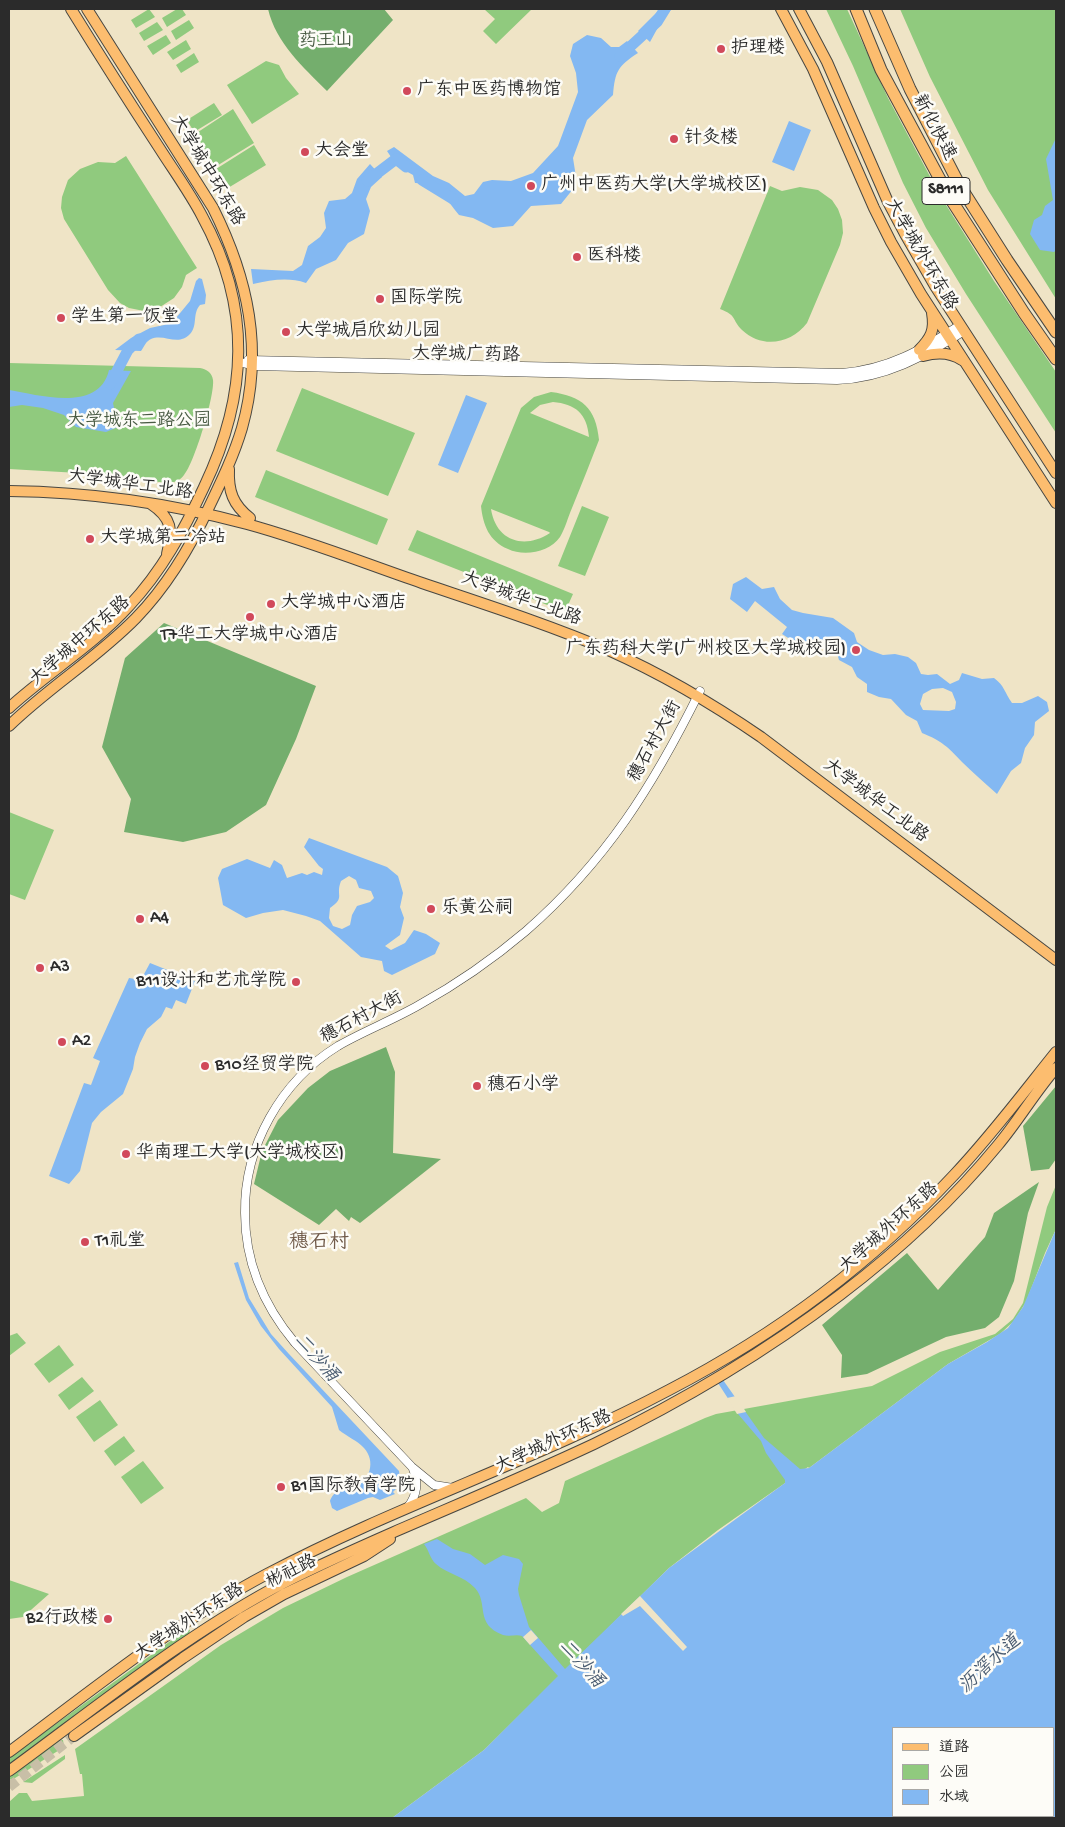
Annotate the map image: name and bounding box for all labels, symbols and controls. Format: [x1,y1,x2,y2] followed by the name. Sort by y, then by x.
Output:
[299,31,353,53] park label: 药王山
[731,38,785,60] place label: 护理楼
[715,43,727,55] marker: 护理楼
[417,80,561,102] place label: 广东中医药博物馆
[401,85,413,97] marker: 广东中医药博物馆
[907,91,959,165] street label: 新化快速
[164,111,248,231] street label: 大学城中环东路
[684,128,738,150] place label: 针灸楼
[668,133,680,145] marker: 针灸楼
[315,141,369,163] place label: 大会堂
[299,146,311,158] marker: 大会堂
[541,175,767,197] place label: 广州中医药大学(大学城校区)
[922,178,970,205] road number: S8111
[525,180,537,192] marker: 广州中医药大学(大学城校区)
[879,195,961,315] street label: 大学城外环东路
[587,246,641,268] place label: 医科楼
[571,251,583,263] marker: 医科楼
[390,288,462,310] place label: 国际学院
[374,293,386,305] marker: 国际学院
[71,307,179,329] place label: 学生第一饭堂
[55,312,67,324] marker: 学生第一饭堂
[296,321,440,343] place label: 大学城启欣幼儿园
[280,326,292,338] marker: 大学城启欣幼儿园
[412,344,520,368] street label: 大学城广药路
[67,411,211,433] park label: 大学城东二路公园
[66,467,194,505] street label: 大学城华工北路
[100,528,226,550] place label: 大学城第二冷站
[84,533,96,545] marker: 大学城第二冷站
[458,568,584,632] street label: 大学城华工北路
[26,593,136,691] street label: 大学城中环东路
[281,593,407,615] place label: 大学城中心酒店
[265,598,277,610] marker: 大学城中心酒店
[244,611,256,623] marker: T7华工大学城中心酒店
[161,625,339,647] place label: T7华工大学城中心酒店
[566,639,846,661] place label: 广东药科大学(广州校区大学城校园)
[850,644,862,656] marker: 广东药科大学(广州校区大学城校园)
[625,697,687,787] street label: 穗石村大街
[818,755,932,849] street label: 大学城华工北路
[441,898,513,920] place label: 乐黄公祠
[425,903,437,915] marker: 乐黄公祠
[150,908,169,930] place label: A4
[134,913,146,925] marker: A4
[50,957,70,979] place label: A3
[34,962,46,974] marker: A3
[136,971,286,993] place label: B11设计和艺术学院
[290,976,302,988] marker: B11设计和艺术学院
[317,988,407,1050] street label: 穗石村大街
[72,1031,91,1053] place label: A2
[56,1036,68,1048] marker: A2
[215,1055,314,1077] place label: B10经贸学院
[199,1060,211,1072] marker: B10经贸学院
[487,1075,559,1097] place label: 穗石小学
[471,1080,483,1092] marker: 穗石小学
[136,1143,344,1165] place label: 华南理工大学(大学城校区)
[120,1148,132,1160] marker: 华南理工大学(大学城校区)
[836,1179,944,1279] street label: 大学城外环东路
[95,1231,145,1253] place label: T1礼堂
[289,1232,349,1256] district label: 穗石村
[79,1236,91,1248] marker: T1礼堂
[288,1330,342,1388] water label: 二沙涌
[492,1407,616,1479] street label: 大学城外环东路
[291,1476,415,1498] place label: B1国际教育学院
[275,1481,287,1493] marker: B1国际教育学院
[263,1551,321,1595] street label: 彬社路
[131,1580,249,1666] street label: 大学城外环东路
[26,1608,98,1630] place label: B2行政楼
[102,1613,114,1625] marker: B2行政楼
[955,1631,1027,1699] water label: 沥滘水道
[552,1636,608,1694] water label: 二沙涌
[892,1727,1055,1817] legend
[939,1739,969,1757] text: 道路
[939,1764,969,1782] text: 公园
[939,1789,969,1807] text: 水域

